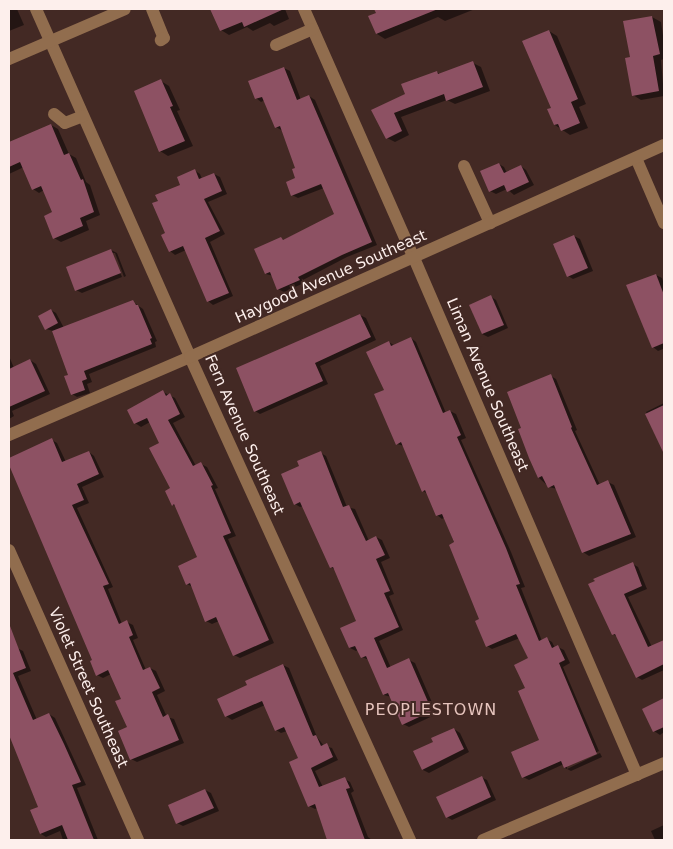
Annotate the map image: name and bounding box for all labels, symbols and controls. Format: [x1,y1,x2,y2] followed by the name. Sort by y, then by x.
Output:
[232,227,430,327] street label: Haygood Avenue Southeast
[442,296,532,474] street label: Liman Avenue Southeast
[201,352,287,518] street label: Fern Avenue Southeast
[45,605,131,771] street label: Violet Street Southeast
[363,700,499,720] district label: PEOPLESTOWN

